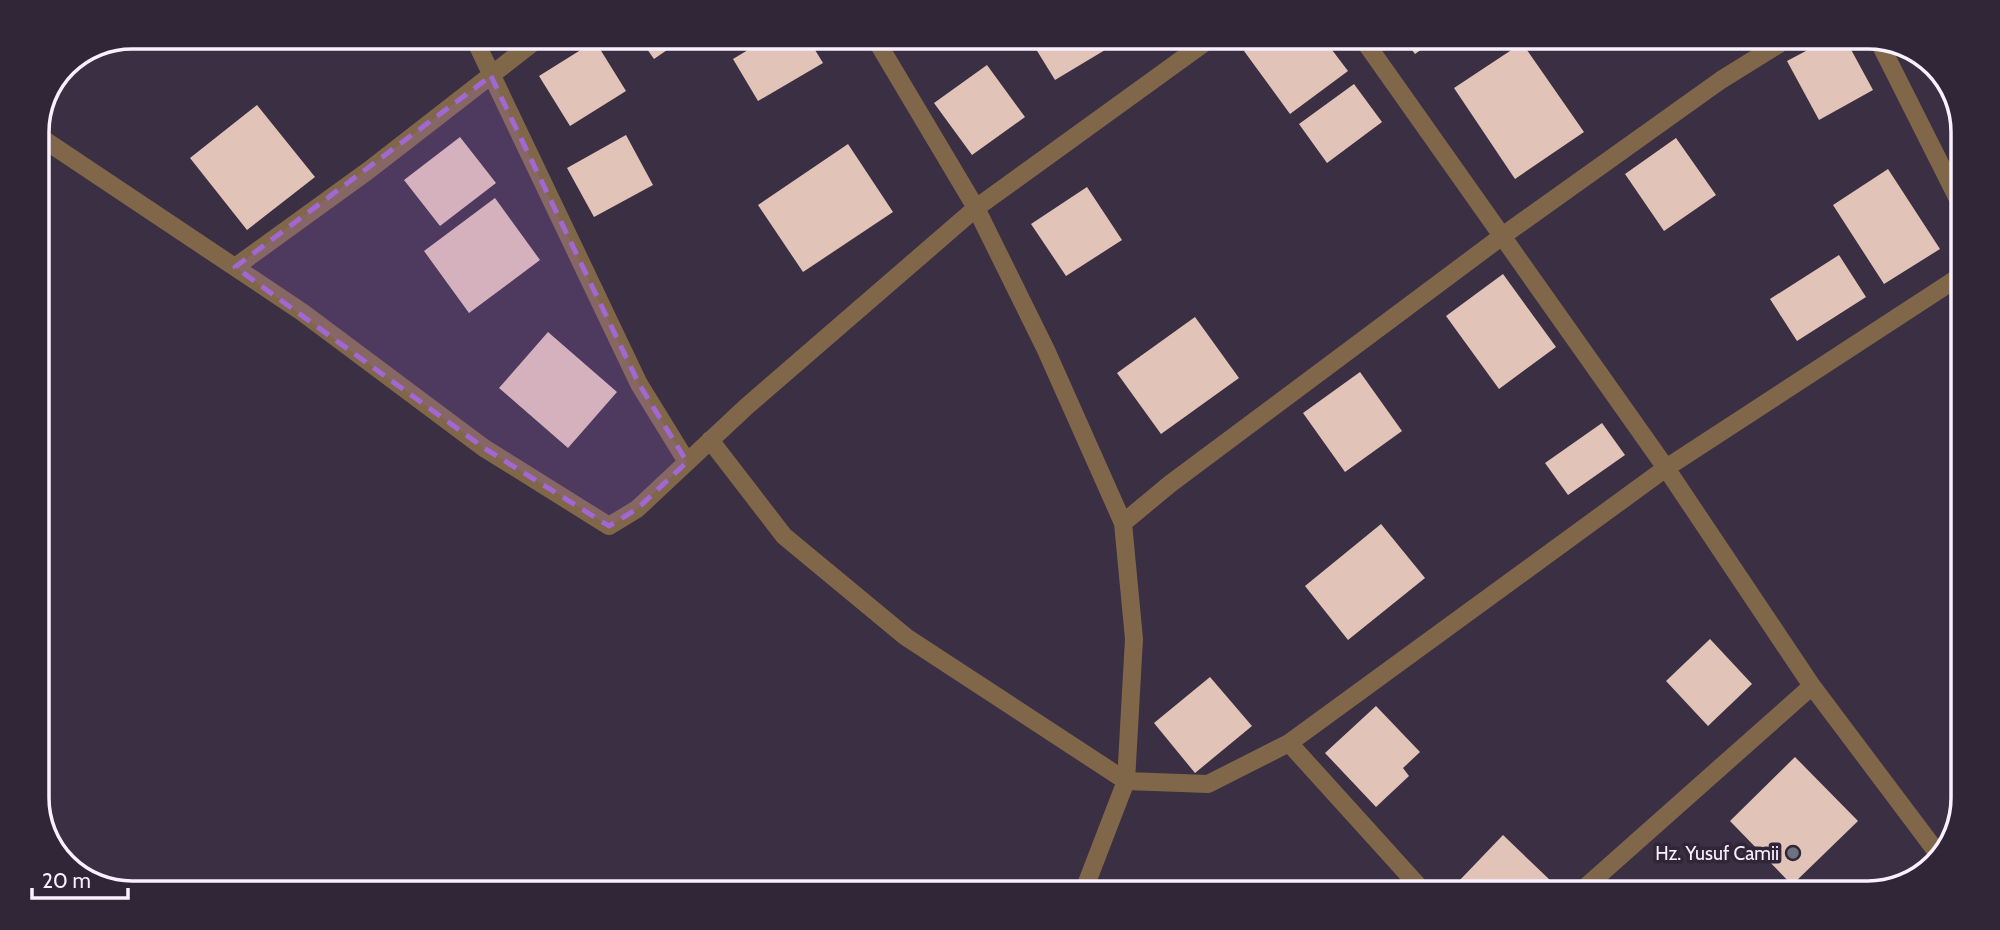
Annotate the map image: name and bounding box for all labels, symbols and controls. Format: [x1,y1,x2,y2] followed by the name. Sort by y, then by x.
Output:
[1655,842,1779,865] place label: Hz. Yusuf Camii
[1785,845,1801,861] marker: Hz. Yusuf Camii
[32,856,128,900] scale bar
[42,868,91,893] text: 20 m

